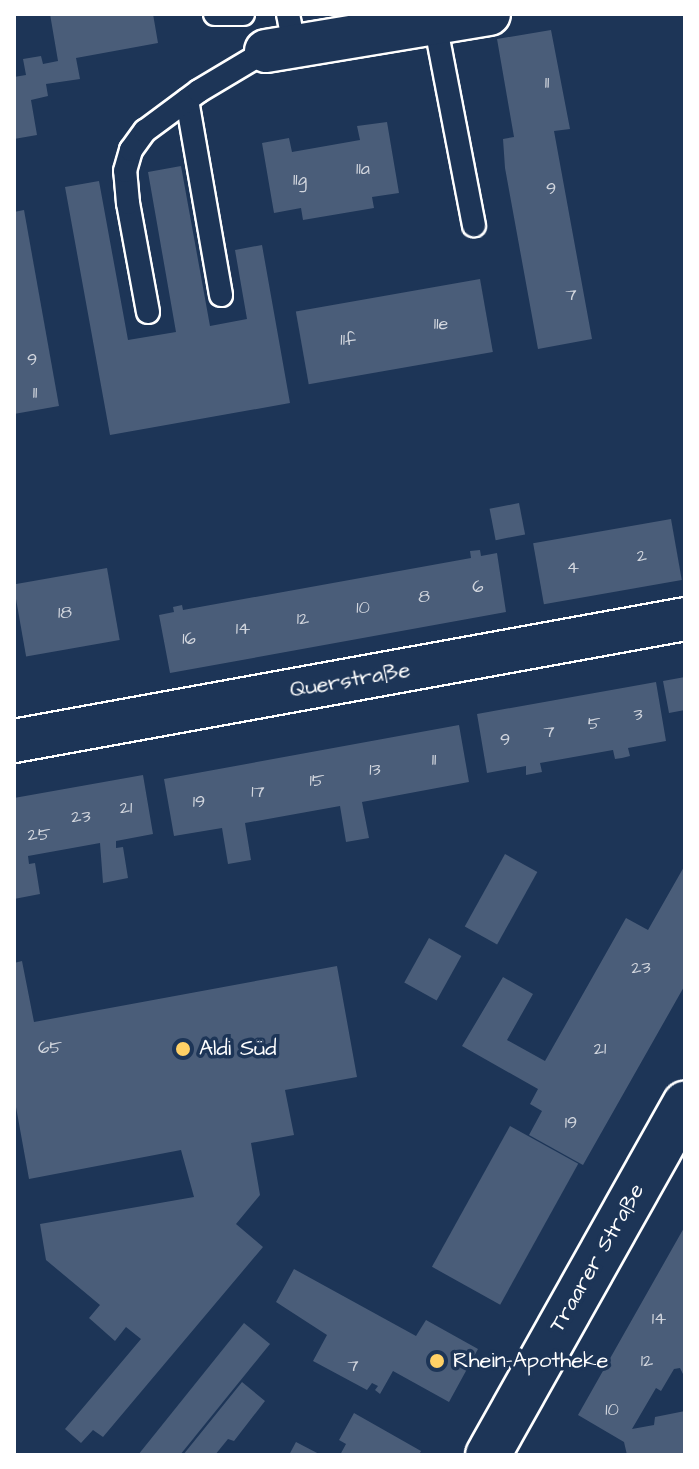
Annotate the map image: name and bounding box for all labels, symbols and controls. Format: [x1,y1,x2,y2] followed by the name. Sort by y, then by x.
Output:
[545,72,549,94] house number: 11
[356,158,370,180] house number: 11a
[293,169,307,191] house number: 11g
[546,178,556,200] house number: 9
[565,284,577,306] house number: 7
[434,313,448,335] house number: 11e
[340,329,356,351] house number: 11f
[27,349,37,371] house number: 9
[33,382,37,404] house number: 11
[637,545,647,567] house number: 2
[567,557,579,579] house number: 4
[472,576,484,598] house number: 6
[418,586,430,608] house number: 8
[356,597,370,619] house number: 10
[58,602,72,624] house number: 18
[297,608,309,630] house number: 12
[236,618,250,640] house number: 14
[182,628,196,650] house number: 16
[288,656,412,704] street label: Querstraße
[633,704,643,726] house number: 3
[588,713,600,735] house number: 5
[543,721,555,743] house number: 7
[500,729,510,751] house number: 9
[432,749,436,771] house number: 11
[369,759,381,781] house number: 13
[309,770,325,792] house number: 15
[251,781,265,803] house number: 17
[193,791,205,813] house number: 19
[120,797,132,819] house number: 21
[71,806,91,828] house number: 23
[27,824,51,846] house number: 25
[631,957,651,979] house number: 23
[199,1036,277,1062] place label: Aldi Süd
[38,1037,62,1059] house number: 65
[594,1038,606,1060] house number: 21
[174,1040,192,1058] marker: Aldi Süd
[565,1112,577,1134] house number: 19
[544,1179,650,1337] street label: Traarer Straße
[652,1308,666,1330] house number: 14
[453,1348,608,1374] place label: Rhein-Apotheke
[641,1350,653,1372] house number: 12
[428,1352,446,1370] marker: Rhein-Apotheke
[347,1355,359,1377] house number: 7
[605,1399,619,1421] house number: 10

